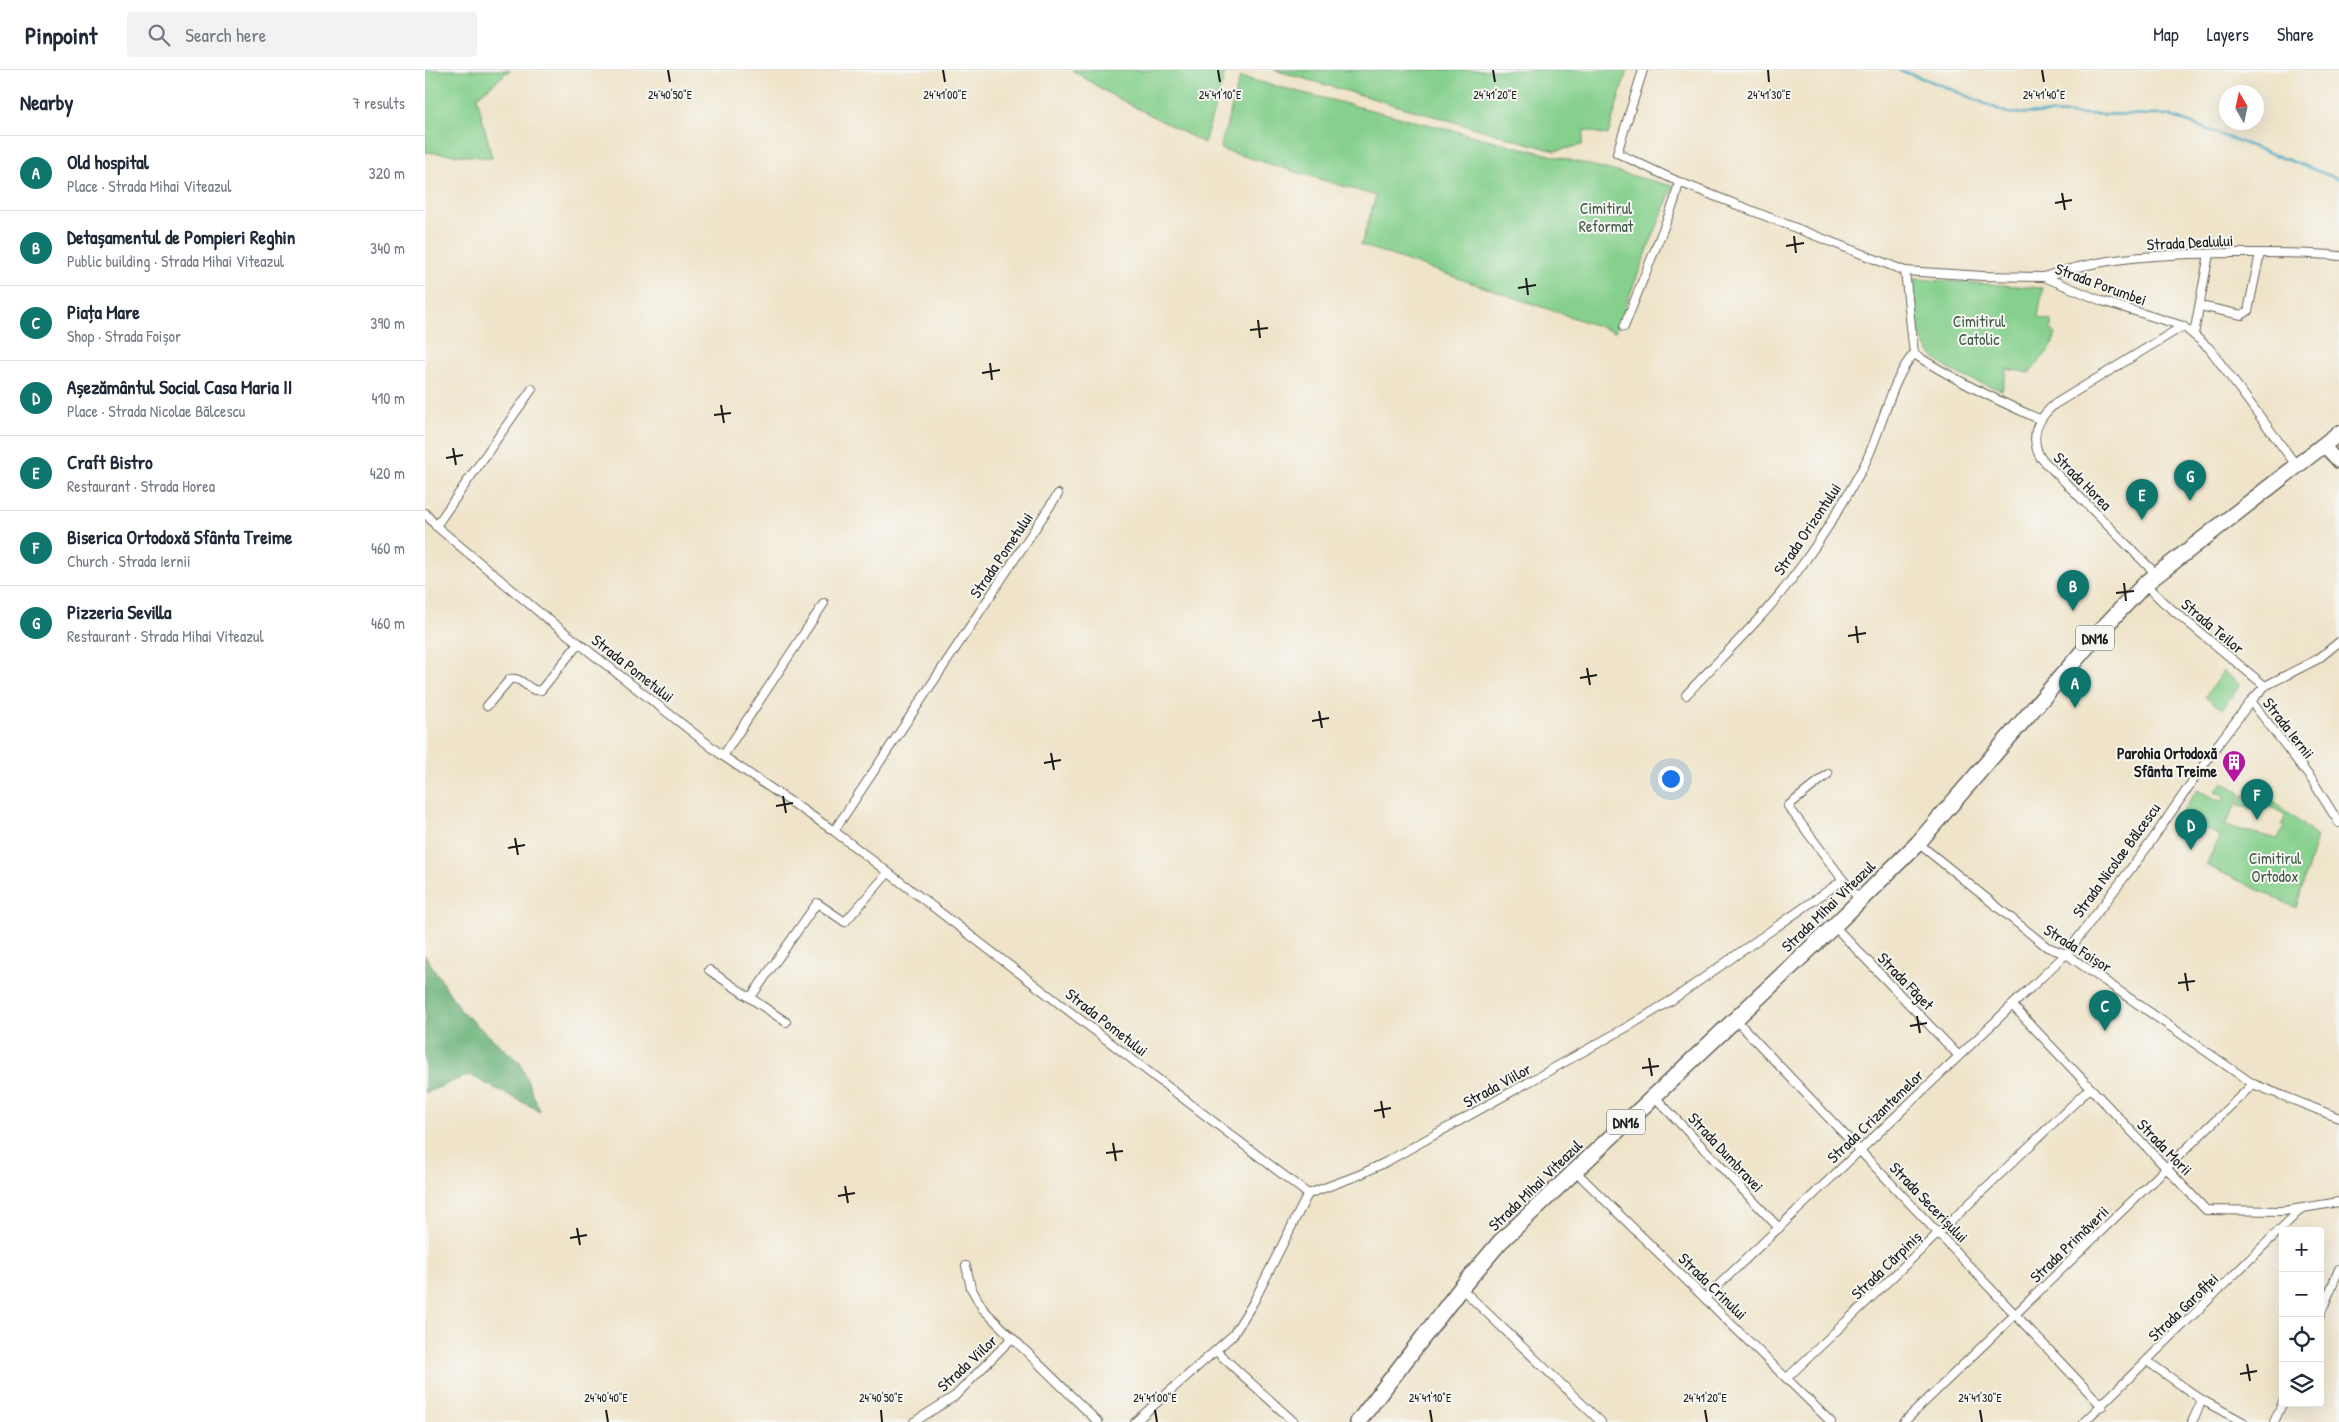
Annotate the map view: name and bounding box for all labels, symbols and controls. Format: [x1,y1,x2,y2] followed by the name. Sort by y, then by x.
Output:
[127,12,477,57] search box
[25,19,97,51] text: Pinpoint
[145,21,173,49] icon: search
[185,22,266,48] text: Search here
[2153,22,2179,47] text: Map
[2207,22,2249,47] text: Layers
[2277,22,2314,47] text: Share
[2219,85,2264,130] north arrow
[648,86,693,103] text: 24°40'50"E
[923,86,967,103] text: 24°41'00"E
[1199,86,1242,103] text: 24°41'10"E
[1473,86,1518,103] text: 24°41'20"E
[1747,86,1791,103] text: 24°41'30"E
[2023,86,2066,103] text: 24°41'40"E
[20,88,73,117] text: Nearby
[352,92,405,114] text: 7 results
[67,149,149,175] text: Old hospital
[32,162,40,184] text: A
[369,162,405,184] text: 320 m
[67,175,231,197] text: Place · Strada Mihai Viteazul
[1579,197,1634,237] park label: Cimitirul Reformat
[67,224,295,250] text: Detașamentul de Pompieri Reghin
[2146,229,2234,255] street label: Strada Dealului
[32,237,40,259] text: B
[370,237,405,259] text: 340 m
[67,250,284,272] text: Public building · Strada Mihai Viteazul
[2052,257,2150,311] street label: Strada Porumbei
[67,299,140,325] text: Piața Mare
[1953,310,2006,350] park label: Cimitirul Catolic
[32,312,40,334] text: C
[370,312,405,334] text: 390 m
[67,325,181,347] text: Shop · Strada Foișor
[67,374,292,400] text: Așezământul Social Casa Maria II
[32,387,40,409] text: D
[371,387,405,409] text: 410 m
[67,400,245,422] text: Place · Strada Nicolae Bălcescu
[2049,447,2117,515] street label: Strada Horea
[67,449,153,475] text: Craft Bistro
[2174,460,2206,501] pin: G
[32,462,40,484] text: E
[370,462,405,484] text: 420 m
[67,475,215,497] text: Restaurant · Strada Horea
[1768,479,1846,579] street label: Strada Orizontului
[2126,479,2158,520] pin: E
[964,508,1038,602] street label: Strada Pometului
[67,524,292,550] text: Biserica Ortodoxă Sfânta Treime
[33,537,39,559] text: F
[371,537,405,559] text: 460 m
[67,550,191,572] text: Church · Strada Iernii
[2057,570,2089,611] pin: B
[2177,593,2249,659] street label: Strada Teilor
[67,599,171,625] text: Pizzeria Sevilla
[32,612,40,634] text: G
[371,612,405,634] text: 460 m
[67,625,264,647] text: Restaurant · Strada Mihai Viteazul
[2076,626,2114,650] road number: DN16
[587,629,679,707] street label: Strada Pometului
[2059,667,2091,708] pin: A
[2258,693,2320,763] street label: Strada Iernii
[2117,742,2218,782] place label: Parohia Ortodoxă Sfânta Treime
[2221,749,2247,783] building icon: Parohia Ortodoxă Sfânta Treime
[1658,766,1684,792] your location
[2241,779,2273,820] pin: F
[2067,798,2165,922] street label: Strada Nicolae Bălcescu
[2175,809,2207,850] pin: D
[2249,847,2302,887] park label: Cimitirul Ortodox
[1776,855,1880,957] street label: Strada Mihai Viteazul
[2040,918,2116,978] street label: Strada Foișor
[1873,947,1940,1015] street label: Strada Făget
[1061,983,1153,1061] street label: Strada Pometului
[2089,990,2121,1031] pin: C
[1459,1057,1535,1113] street label: Strada Viilor
[1822,1064,1928,1168] street label: Strada Crizantemelor
[1683,1107,1769,1197] street label: Strada Dumbravei
[1607,1110,1645,1134] road number: DN16
[2133,1114,2197,1180] street label: Strada Morii
[1483,1134,1587,1236] street label: Strada Mihai Viteazul
[1885,1157,1973,1247] street label: Strada Secerișului
[2025,1201,2113,1287] street label: Strada Primăverii
[1846,1226,1926,1304] street label: Strada Cărpiniș
[2279,1227,2324,1407] map controls
[2279,1227,2324,1272] button: +
[1674,1248,1752,1324] street label: Strada Crinului
[2143,1268,2223,1346] street label: Strada Garofiței
[2279,1272,2324,1317] button: −
[2279,1317,2324,1362] button: locate
[932,1330,1002,1396] street label: Strada Viilor
[2279,1362,2324,1407] button: layers
[584,1389,628,1406] text: 24°40'40"E
[859,1389,904,1406] text: 24°40'50"E
[1133,1389,1177,1406] text: 24°41'00"E
[1409,1389,1452,1406] text: 24°41'10"E
[1683,1389,1728,1406] text: 24°41'20"E
[1958,1389,2002,1406] text: 24°41'30"E

